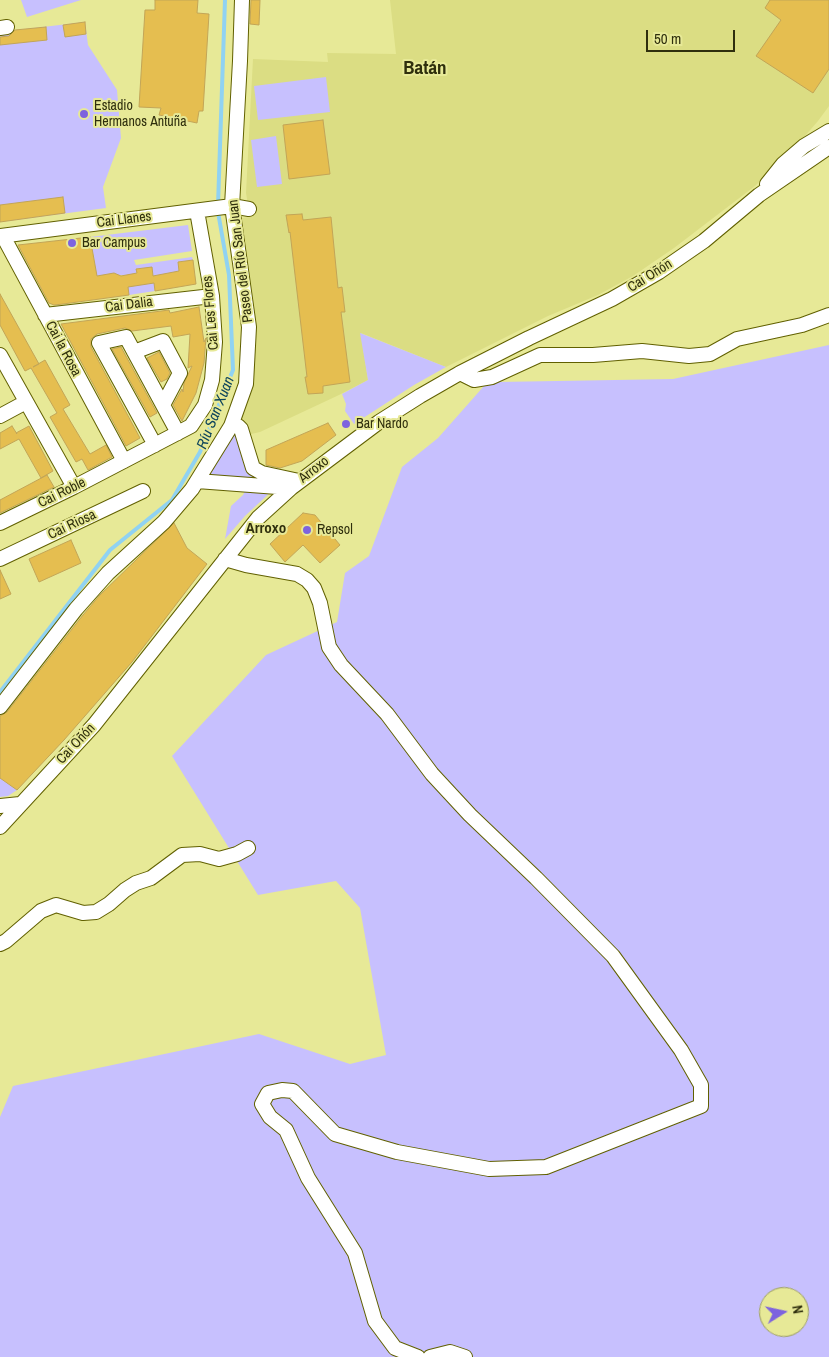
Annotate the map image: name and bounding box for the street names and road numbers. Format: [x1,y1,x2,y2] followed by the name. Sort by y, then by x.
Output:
[225,199,257,323] street label: Paseo del Río San Juan
[96,208,152,232] street label: Cai Llanes
[625,256,675,296] street label: Cai Oñón
[199,275,223,351] street label: Cai Les Flores
[104,294,154,316] street label: Cai Dalia
[42,319,84,379] street label: Cai la Rosa
[296,453,332,487] street label: Arroxo
[35,474,89,512] street label: Cai Roble
[45,507,99,543] street label: Cai Riosa
[53,720,99,768] street label: Cai Oñón

